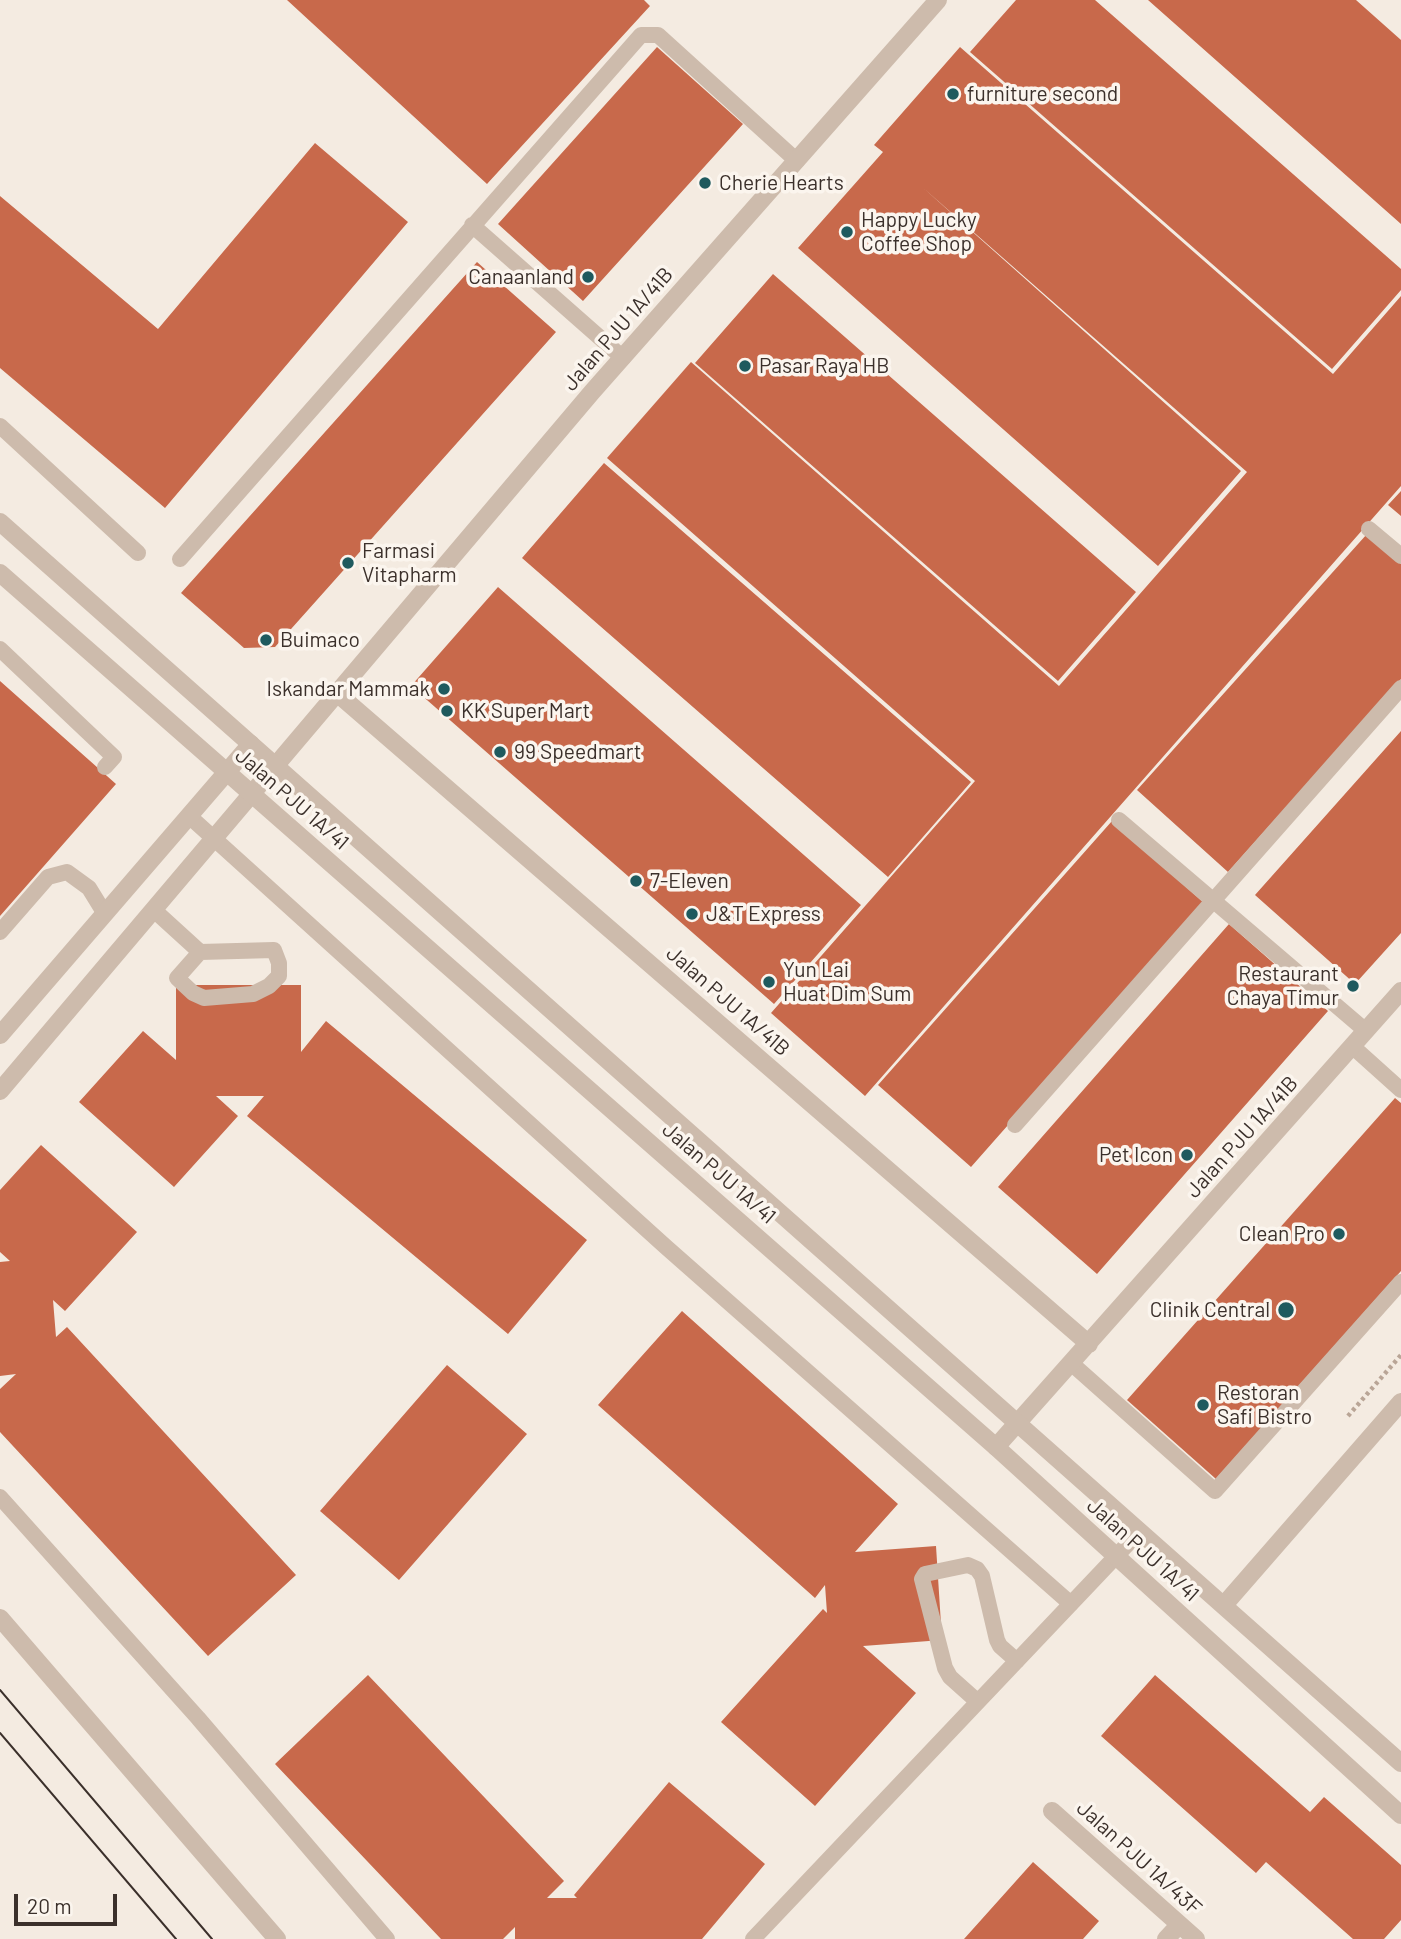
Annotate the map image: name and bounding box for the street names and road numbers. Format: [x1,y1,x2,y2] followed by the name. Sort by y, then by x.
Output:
[558,262,678,396] street label: Jalan PJU 1A/41B
[230,743,354,855] street label: Jalan PJU 1A/41
[661,941,795,1061] street label: Jalan PJU 1A/41B
[1181,1071,1303,1203] street label: Jalan PJU 1A/41B
[657,1117,781,1229] street label: Jalan PJU 1A/41
[1082,1493,1204,1607] street label: Jalan PJU 1A/41
[1071,1795,1207,1921] street label: Jalan PJU 1A/43F

